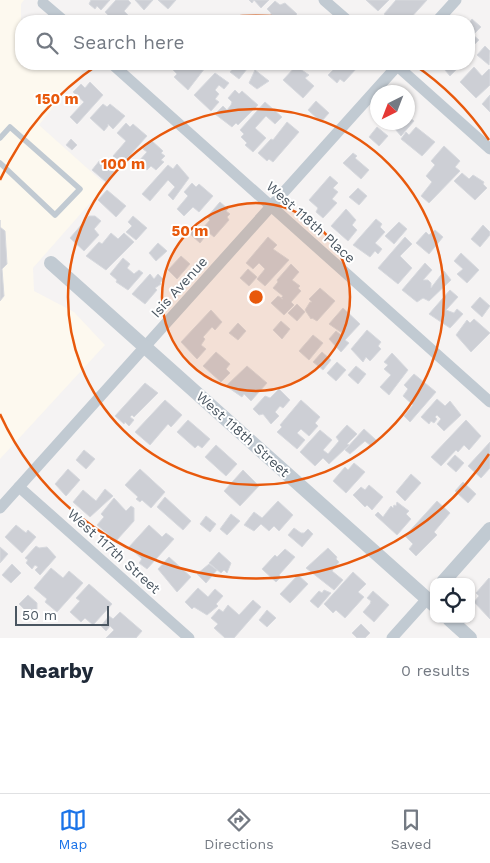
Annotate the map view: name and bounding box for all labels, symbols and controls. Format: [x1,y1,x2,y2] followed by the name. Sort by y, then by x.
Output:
[15,15,475,70] search box
[33,29,61,57] icon: search
[73,31,184,54] text: Search here
[370,85,415,130] north arrow
[35,90,79,108] text: 150 m
[101,155,145,173] text: 100 m
[263,178,359,266] street label: West 118th Place
[172,222,208,240] text: 50 m
[148,253,210,321] street label: Isis Avenue
[247,288,265,306] centre of rings
[193,388,293,480] street label: West 118th Street
[64,505,164,597] street label: West 117th Street
[430,578,475,623] map controls
[430,578,475,623] button: locate
[15,603,109,626] scale bar
[22,607,57,623] text: 50 m
[20,658,93,683] text: Nearby
[401,661,470,680] text: 0 results
[59,806,87,852] tab: Map
[204,806,274,852] tab: Directions
[391,806,431,852] tab: Saved

